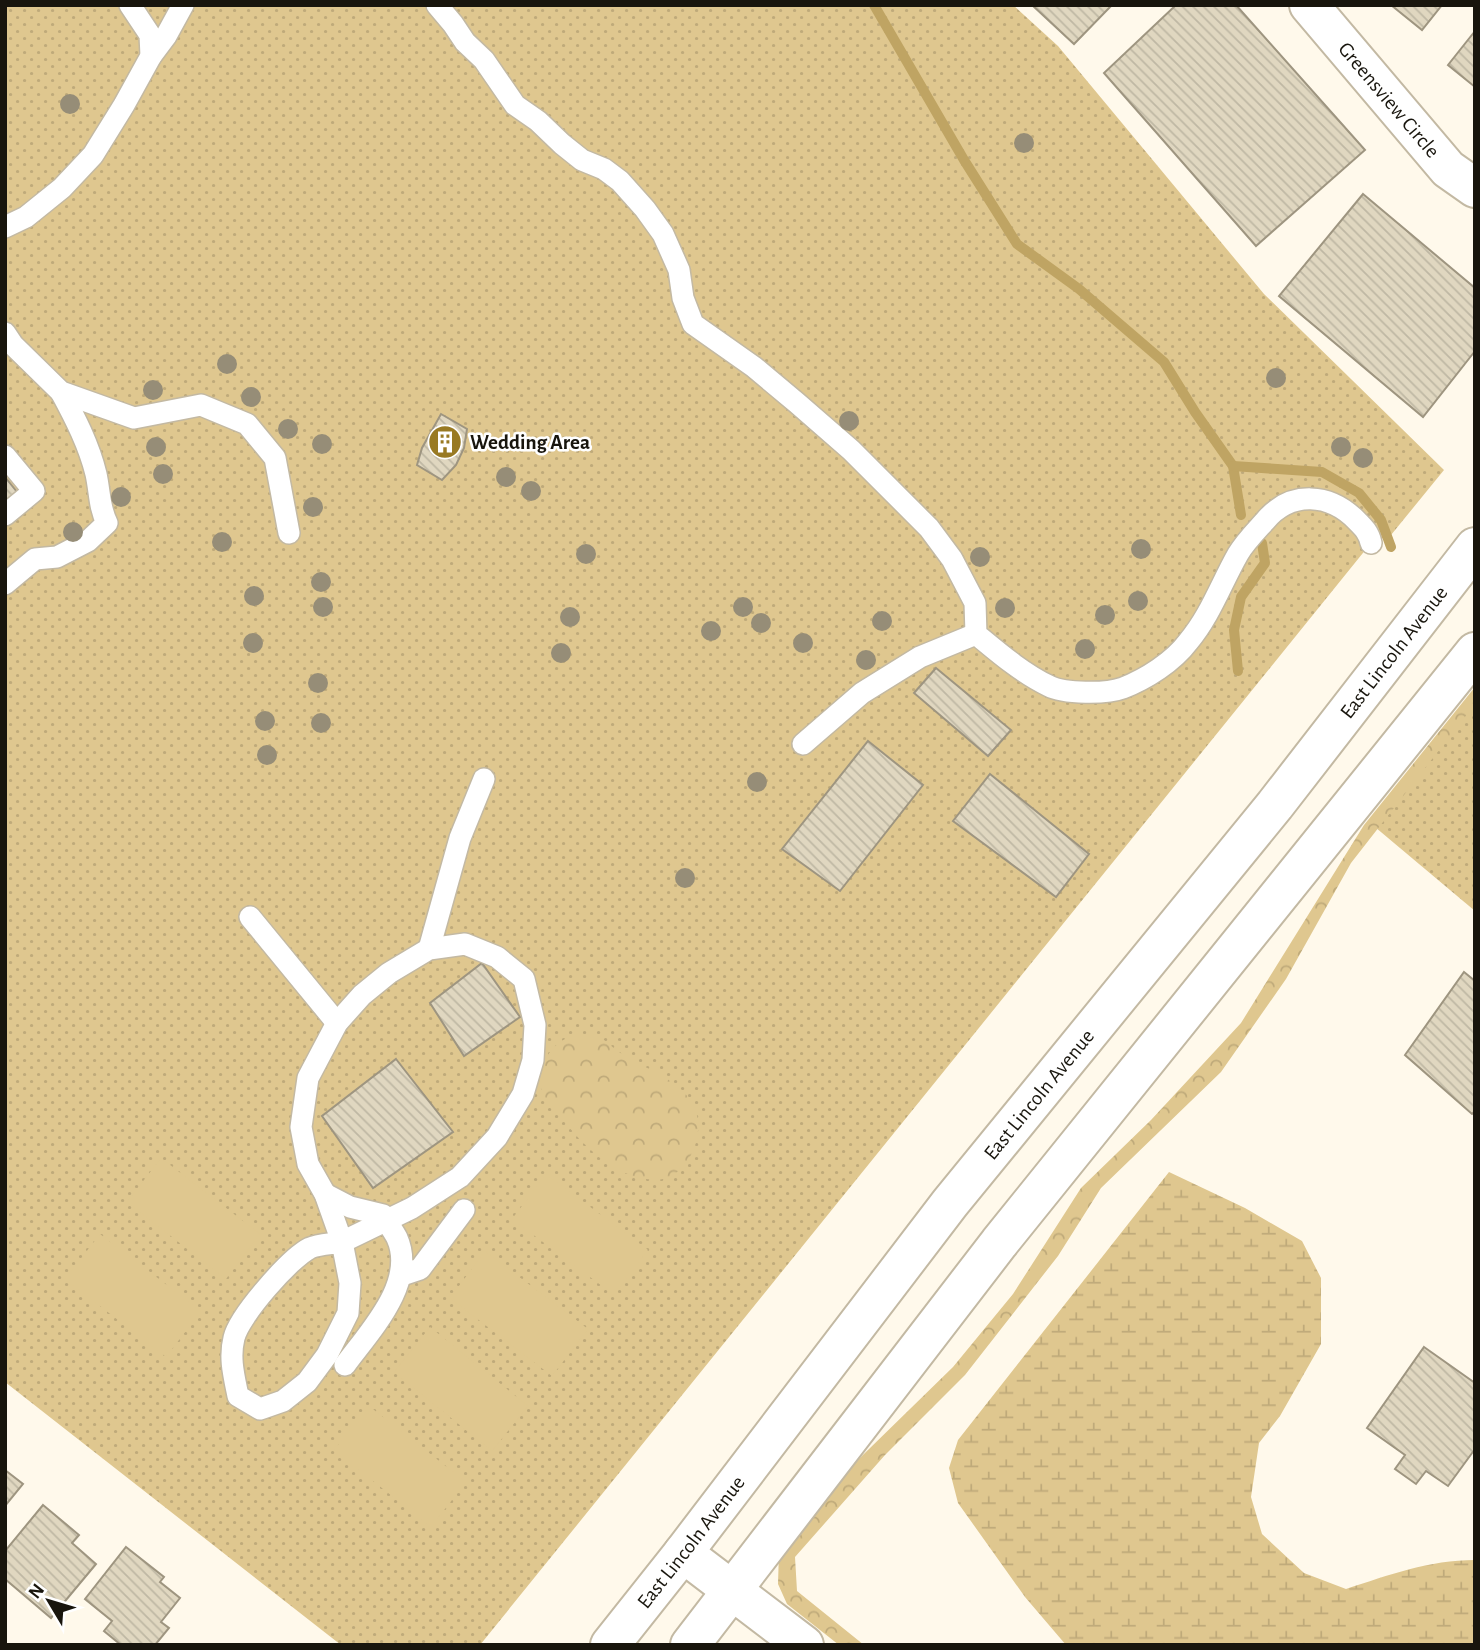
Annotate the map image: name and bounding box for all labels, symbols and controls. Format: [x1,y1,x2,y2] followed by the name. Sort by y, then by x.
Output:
[1334,38,1443,162] street label: Greensview Circle
[426,423,464,461] building icon: Wedding Area
[470,432,590,453] place label: Wedding Area
[1336,582,1452,723] street label: East Lincoln Avenue
[980,1026,1098,1164] street label: East Lincoln Avenue
[633,1472,749,1612] street label: East Lincoln Avenue
[14,1566,84,1636] north arrow
[25,1580,48,1603] text: N

